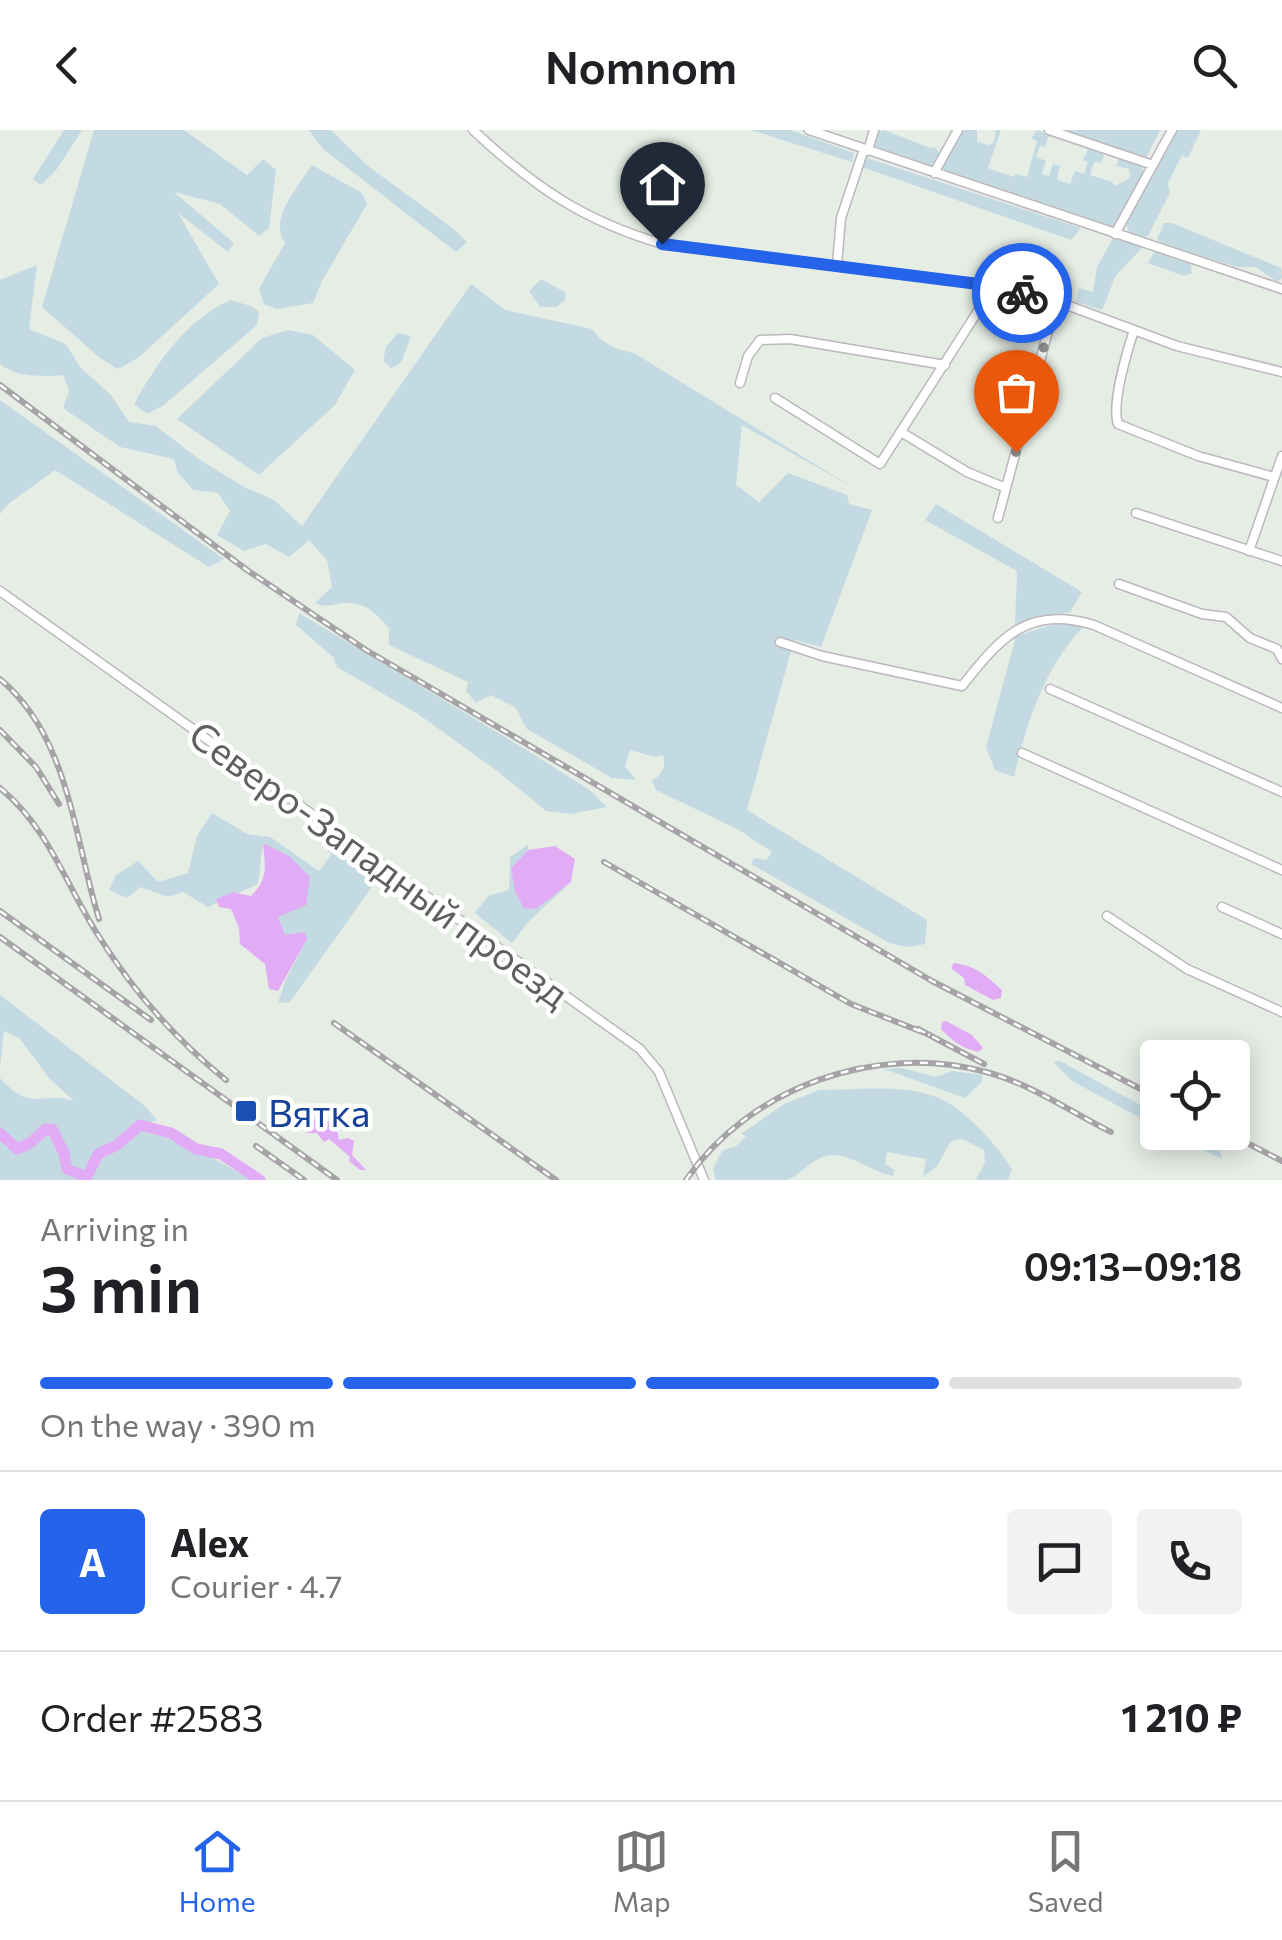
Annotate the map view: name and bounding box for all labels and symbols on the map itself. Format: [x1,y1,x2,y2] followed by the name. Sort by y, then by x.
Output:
[620,142,705,245] pin
[972,243,1072,343] courier
[974,350,1059,453] pin
[181,709,579,1017] street label: Северо-Западный проезд
[268,1088,370,1135] place label: Вятка
[233,1098,259,1124] marker: Вятка

